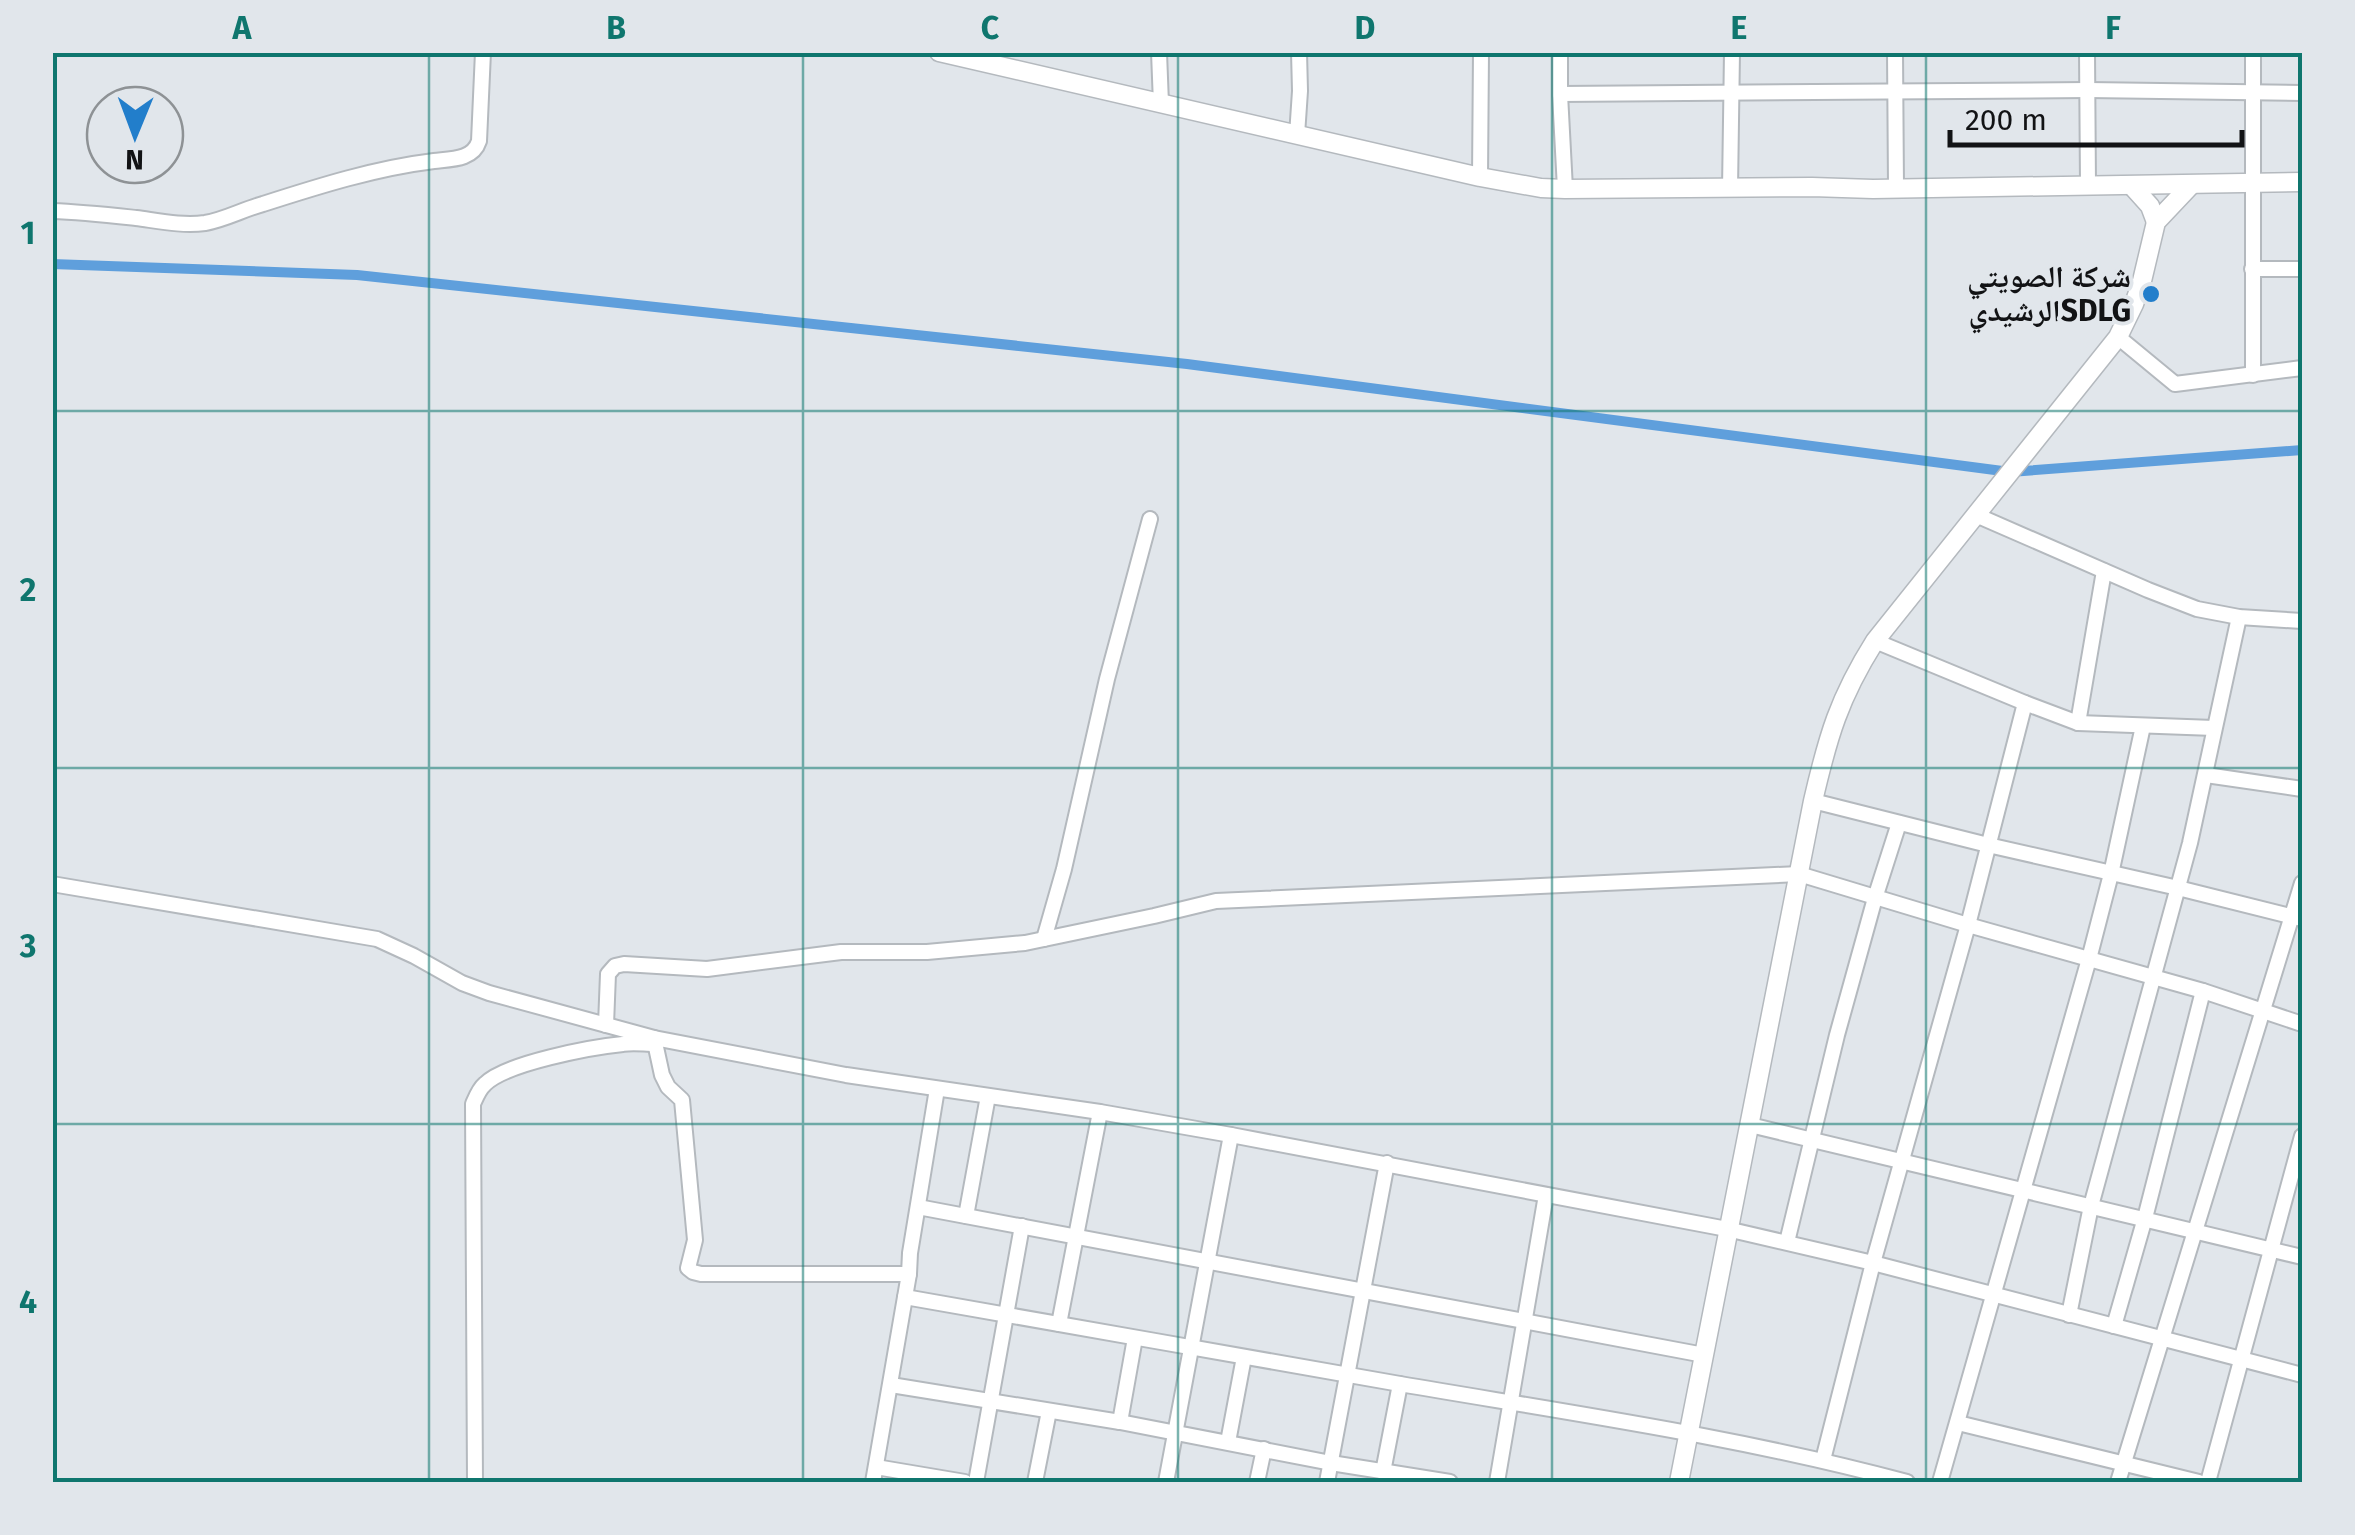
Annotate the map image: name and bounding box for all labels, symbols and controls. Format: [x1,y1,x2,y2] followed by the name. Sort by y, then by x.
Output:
[232,9,253,47] text: A
[606,9,626,47] text: B
[981,9,1000,47] text: C
[1355,9,1375,47] text: D
[1731,9,1747,47] text: E
[2105,9,2121,47] text: F
[85,85,185,185] north arrow
[1950,85,2242,147] scale bar
[1965,102,2047,138] text: 200 m
[125,143,144,176] text: N
[21,214,35,252] text: 1
[1967,259,2131,334] place label: شركة الصويتي الرشيديSDLG
[2140,283,2162,305] marker: شركة الصويتي الرشيديSDLG
[20,571,36,609] text: 2
[19,927,36,965] text: 3
[19,1283,37,1321] text: 4

